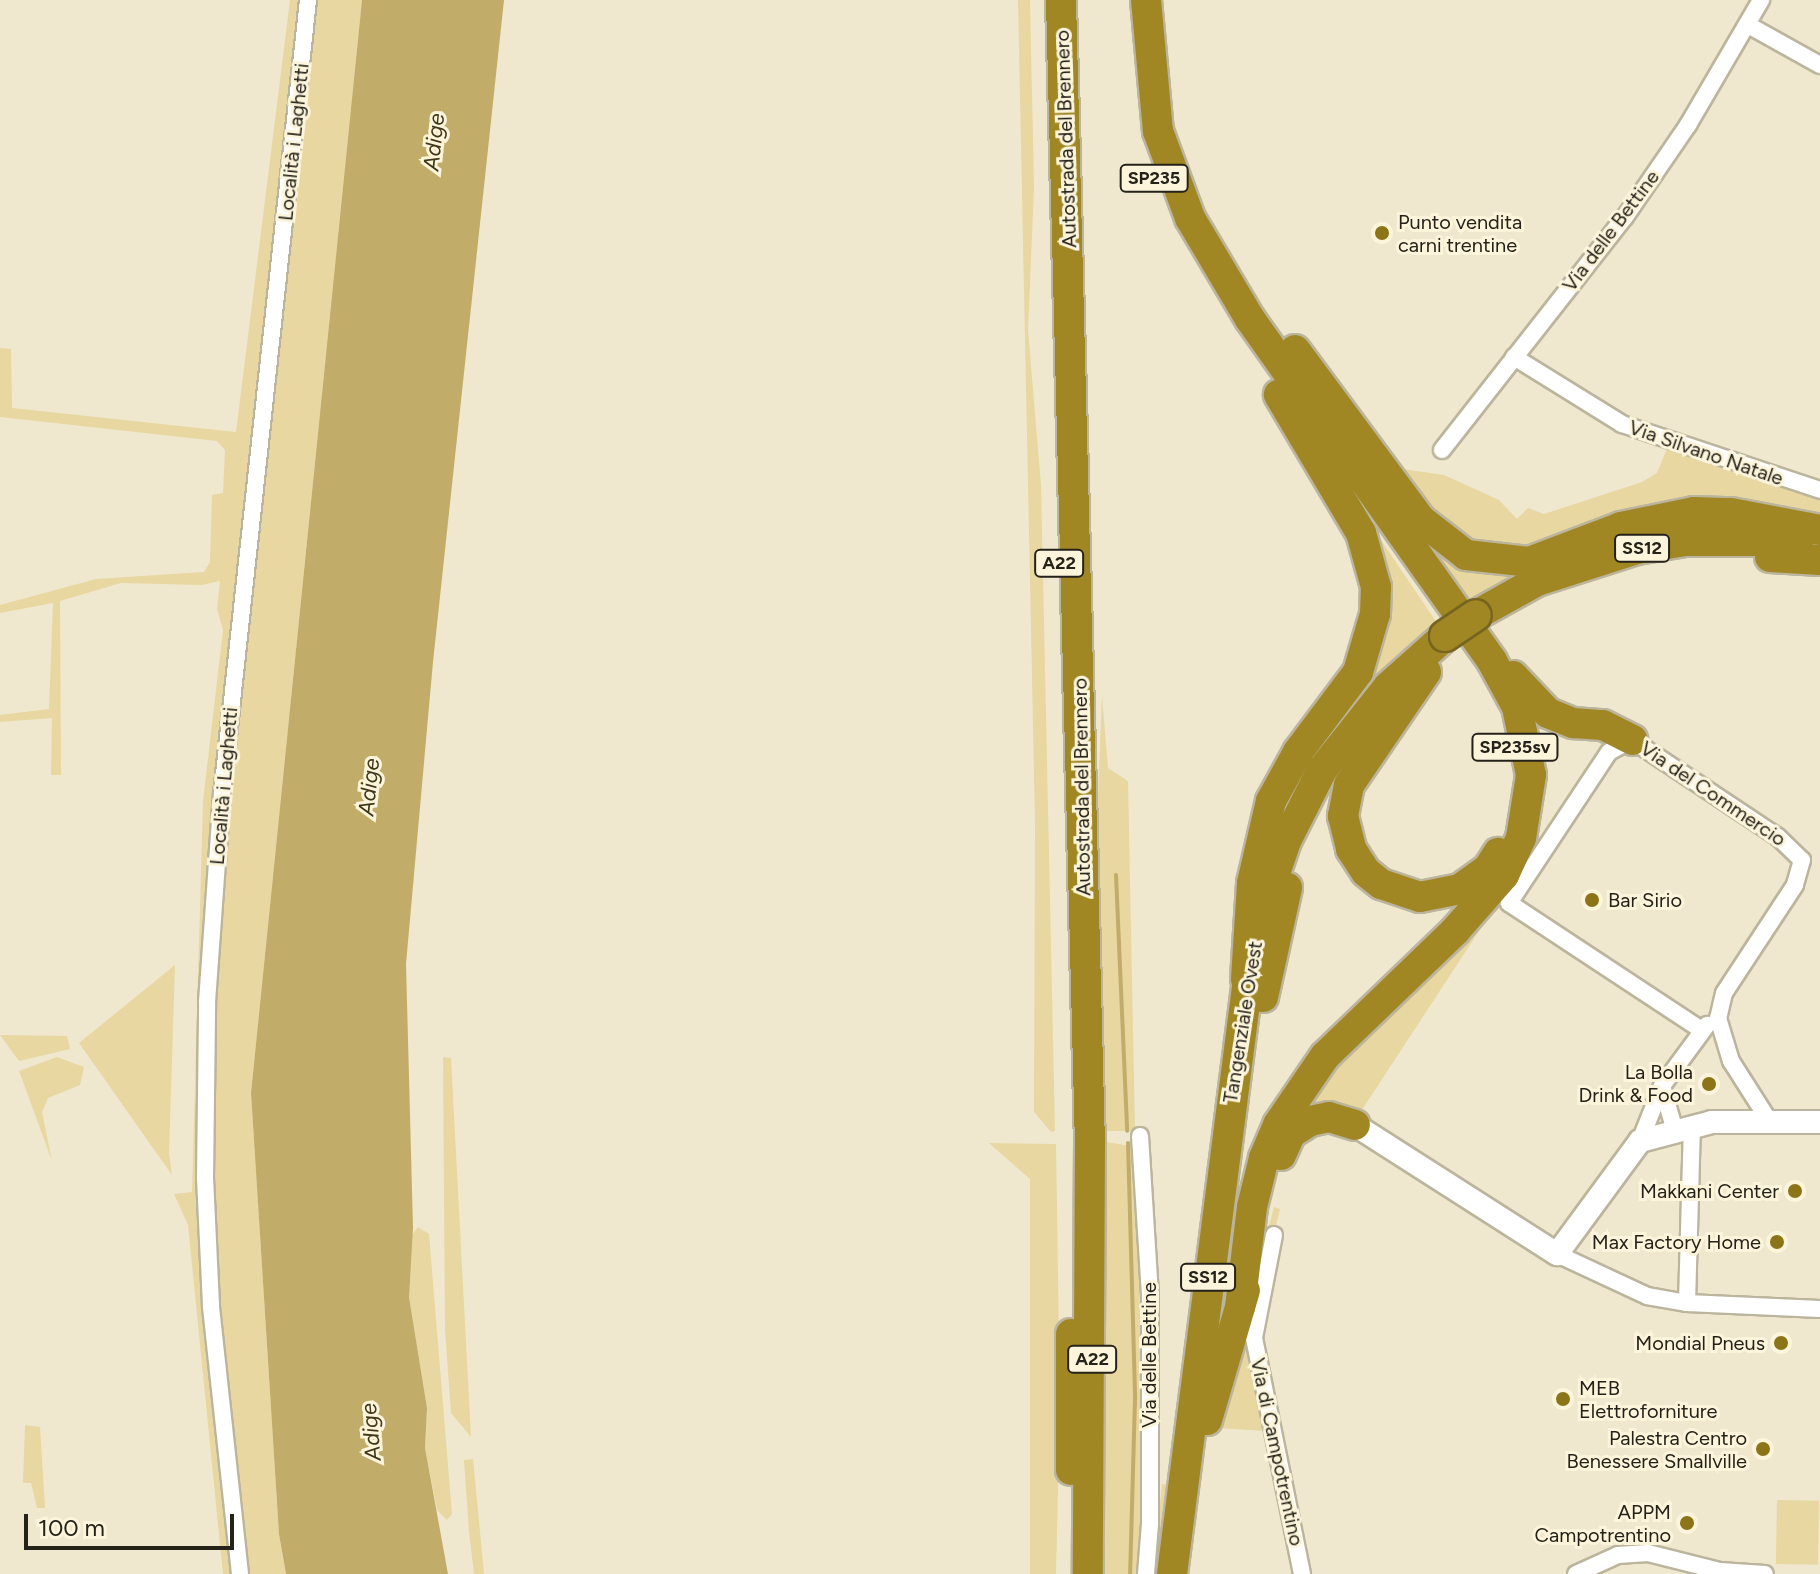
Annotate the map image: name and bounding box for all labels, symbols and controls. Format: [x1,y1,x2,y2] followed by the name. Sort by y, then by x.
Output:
[1050,30,1082,248] street label: Autostrada del Brennero
[274,62,314,222] street label: Località i Laghetti
[418,112,450,172] water label: Adige
[1118,164,1190,192] road number: SP235
[1558,166,1664,296] street label: Via delle Bettine
[1398,210,1522,257] place label: Punto vendita carni trentine
[1373,224,1391,242] marker: Punto vendita carni trentine
[1626,415,1786,491] street label: Via Silvano Natale
[1614,534,1670,562] road number: SS12
[1033,549,1085,577] road number: A22
[1068,678,1096,896] street label: Autostrada del Brennero
[205,706,243,866] street label: Località i Laghetti
[1471,733,1559,761] road number: SP235sv
[1636,736,1790,852] street label: Via del Commercio
[353,757,385,817] water label: Adige
[1608,888,1682,912] place label: Bar Sirio
[1583,891,1601,909] marker: Bar Sirio
[1218,939,1268,1105] street label: Tangenziale Ovest
[1579,1060,1693,1107] place label: La Bolla Drink & Food
[1700,1075,1718,1093] marker: La Bolla Drink & Food
[1640,1179,1779,1203] place label: Makkani Center
[1786,1182,1804,1200] marker: Makkani Center
[1592,1230,1761,1254] place label: Max Factory Home
[1768,1233,1786,1251] marker: Max Factory Home
[1180,1263,1236,1291] road number: SS12
[1137,1282,1161,1428] street label: Via delle Bettine
[1635,1331,1765,1355] place label: Mondial Pneus
[1772,1334,1790,1352] marker: Mondial Pneus
[1066,1345,1118,1373] road number: A22
[1245,1356,1309,1548] street label: Via di Campotrentino
[1579,1376,1718,1423] place label: MEB Elettroforniture
[1554,1390,1572,1408] marker: MEB Elettroforniture
[355,1402,387,1462] water label: Adige
[1567,1426,1747,1473] place label: Palestra Centro Benessere Smallville
[1754,1440,1772,1458] marker: Palestra Centro Benessere Smallville
[28,1498,238,1548] scale bar
[1535,1500,1671,1547] place label: APPM Campotrentino
[38,1513,105,1542] text: 100 m
[1678,1514,1696,1532] marker: APPM Campotrentino

